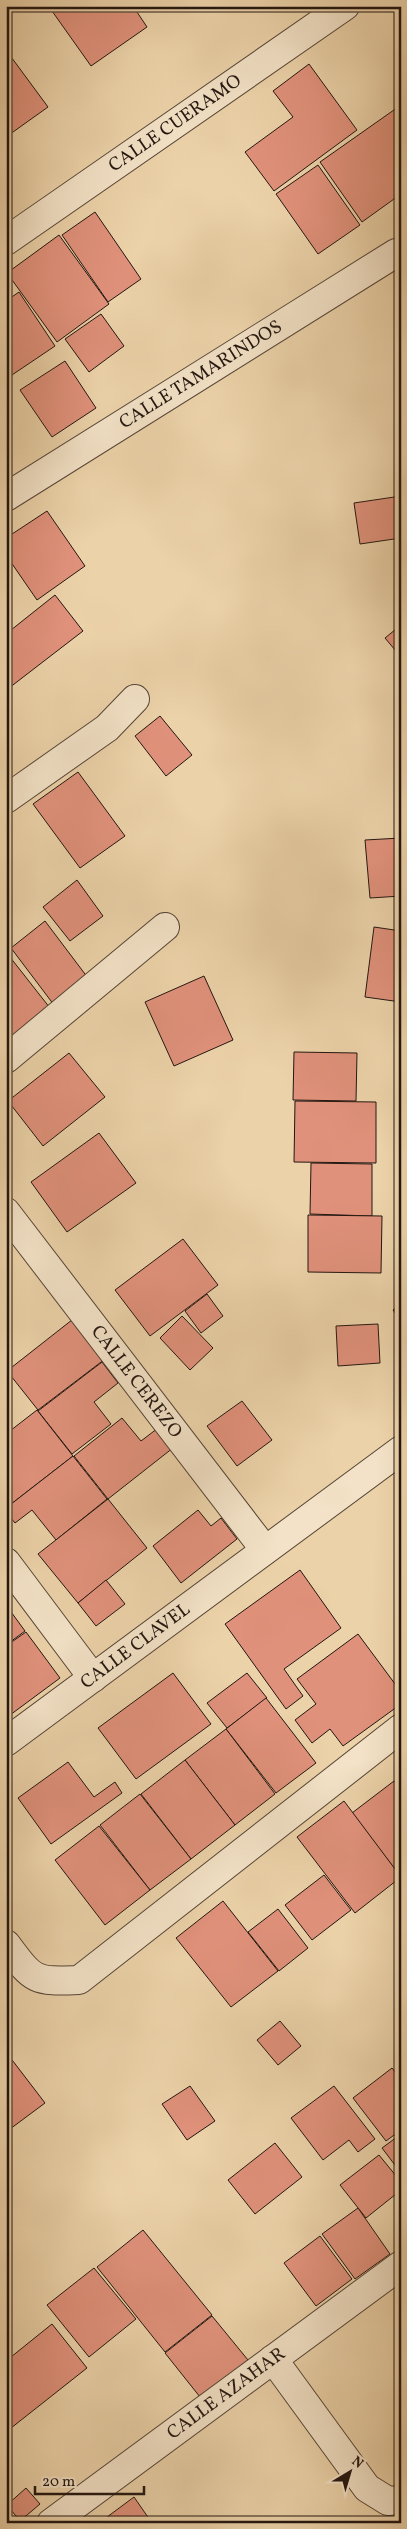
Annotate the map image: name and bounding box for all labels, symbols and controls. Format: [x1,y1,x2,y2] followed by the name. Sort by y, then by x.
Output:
[104,68,247,179] street label: CALLE CUERAMO
[115,314,287,436] street label: CALLE TAMARINDOS
[84,1320,188,1444] street label: CALLE CEREZO
[75,1597,196,1696] street label: CALLE CLAVEL
[162,2341,291,2446] street label: CALLE AZAHAR
[324,2446,374,2496] north arrow
[347,2452,367,2474] text: N
[35,2464,144,2496] scale bar
[42,2472,75,2493] text: 20 m

